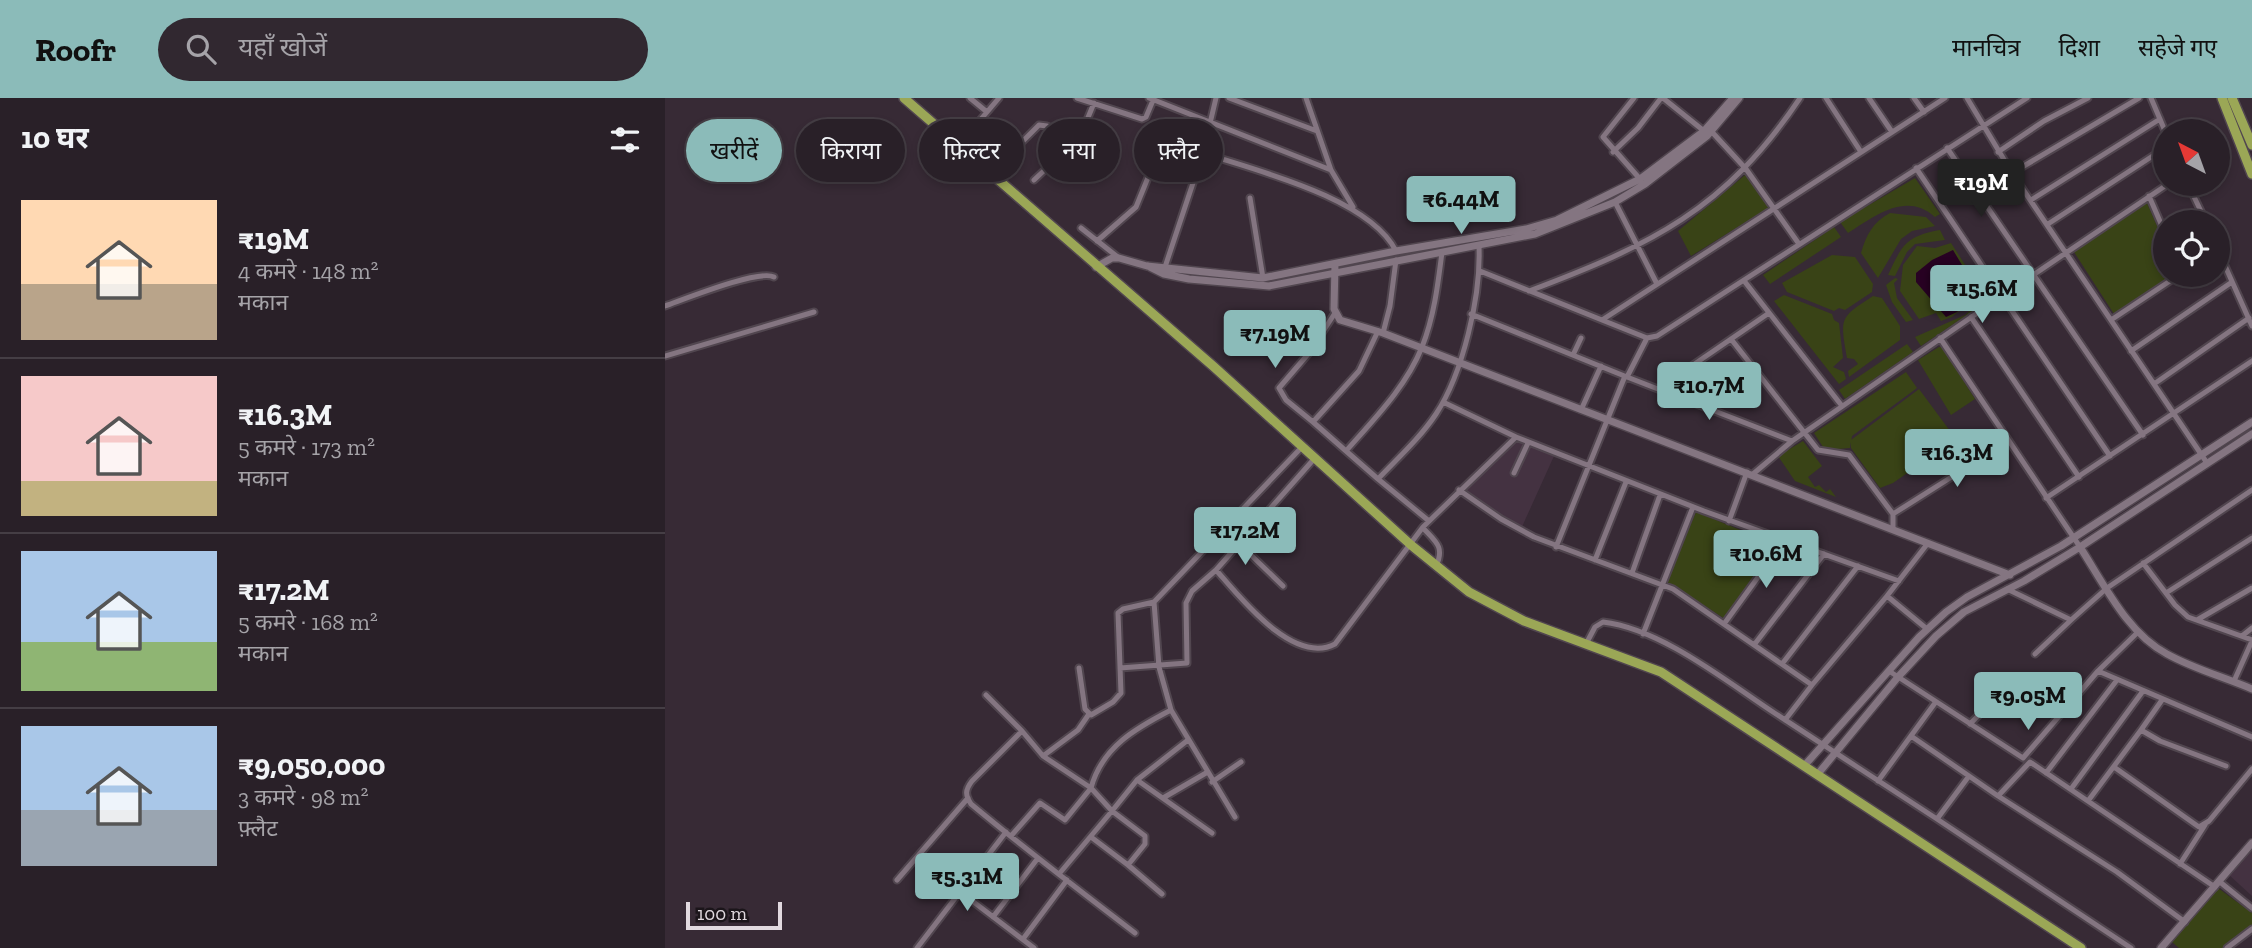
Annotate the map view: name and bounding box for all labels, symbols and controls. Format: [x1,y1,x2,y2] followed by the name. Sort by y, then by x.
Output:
[158,18,648,81] search box
[35,30,116,69] text: Roofr
[182,30,220,68] icon: search
[238,31,327,63] text: यहाँ खोजें
[1952,33,2020,62] text: मानचित्र
[2058,33,2100,62] text: दिशा
[2138,33,2217,62] text: सहेजे गए
[686,119,782,182] chip: खरीदें
[796,119,905,182] chip: किराया
[919,119,1024,182] chip: फ़िल्टर
[1038,119,1120,182] chip: नया
[1134,119,1223,182] chip: फ़्लैट
[2153,119,2229,196] north arrow
[2153,119,2230,287] map controls
[21,120,89,156] text: 10 घर
[606,121,644,159] icon: filters
[1940,159,2022,219] pin: ₹19M
[1954,168,2008,196] text: ₹19M
[1404,176,1518,236] pin: ₹6.44M
[1423,185,1499,213] text: ₹6.44M
[2153,210,2230,287] button: locate
[238,221,309,257] text: ₹19M
[77,228,161,312] icon: home
[238,257,379,285] text: 4 कमरे · 148 m²
[1925,266,2039,325] pin: ₹15.6M
[1946,274,2018,302] text: ₹15.6M
[238,288,288,316] text: मकान
[1218,310,1332,370] pin: ₹7.19M
[1240,319,1310,347] text: ₹7.19M
[1652,362,1766,422] pin: ₹10.7M
[1673,371,1745,399] text: ₹10.7M
[238,397,332,433] text: ₹16.3M
[77,404,161,488] icon: home
[1900,430,2014,489] pin: ₹16.3M
[238,433,375,461] text: 5 कमरे · 173 m²
[1921,438,1993,466] text: ₹16.3M
[238,464,288,492] text: मकान
[1188,508,1302,567] pin: ₹17.2M
[1210,516,1280,544] text: ₹17.2M
[1709,531,1823,590] pin: ₹10.6M
[1730,539,1802,567] text: ₹10.6M
[238,572,329,608] text: ₹17.2M
[77,579,161,663] icon: home
[238,608,378,636] text: 5 कमरे · 168 m²
[238,639,288,667] text: मकान
[1971,672,2085,732] pin: ₹9.05M
[1990,681,2066,709] text: ₹9.05M
[238,747,386,783] text: ₹9,050,000
[77,754,161,838] icon: home
[238,783,368,811] text: 3 कमरे · 98 m²
[238,814,278,842] text: फ़्लैट
[910,854,1024,913] pin: ₹5.31M
[931,862,1003,890] text: ₹5.31M
[686,899,782,931] scale bar
[697,902,747,925] text: 100 m

